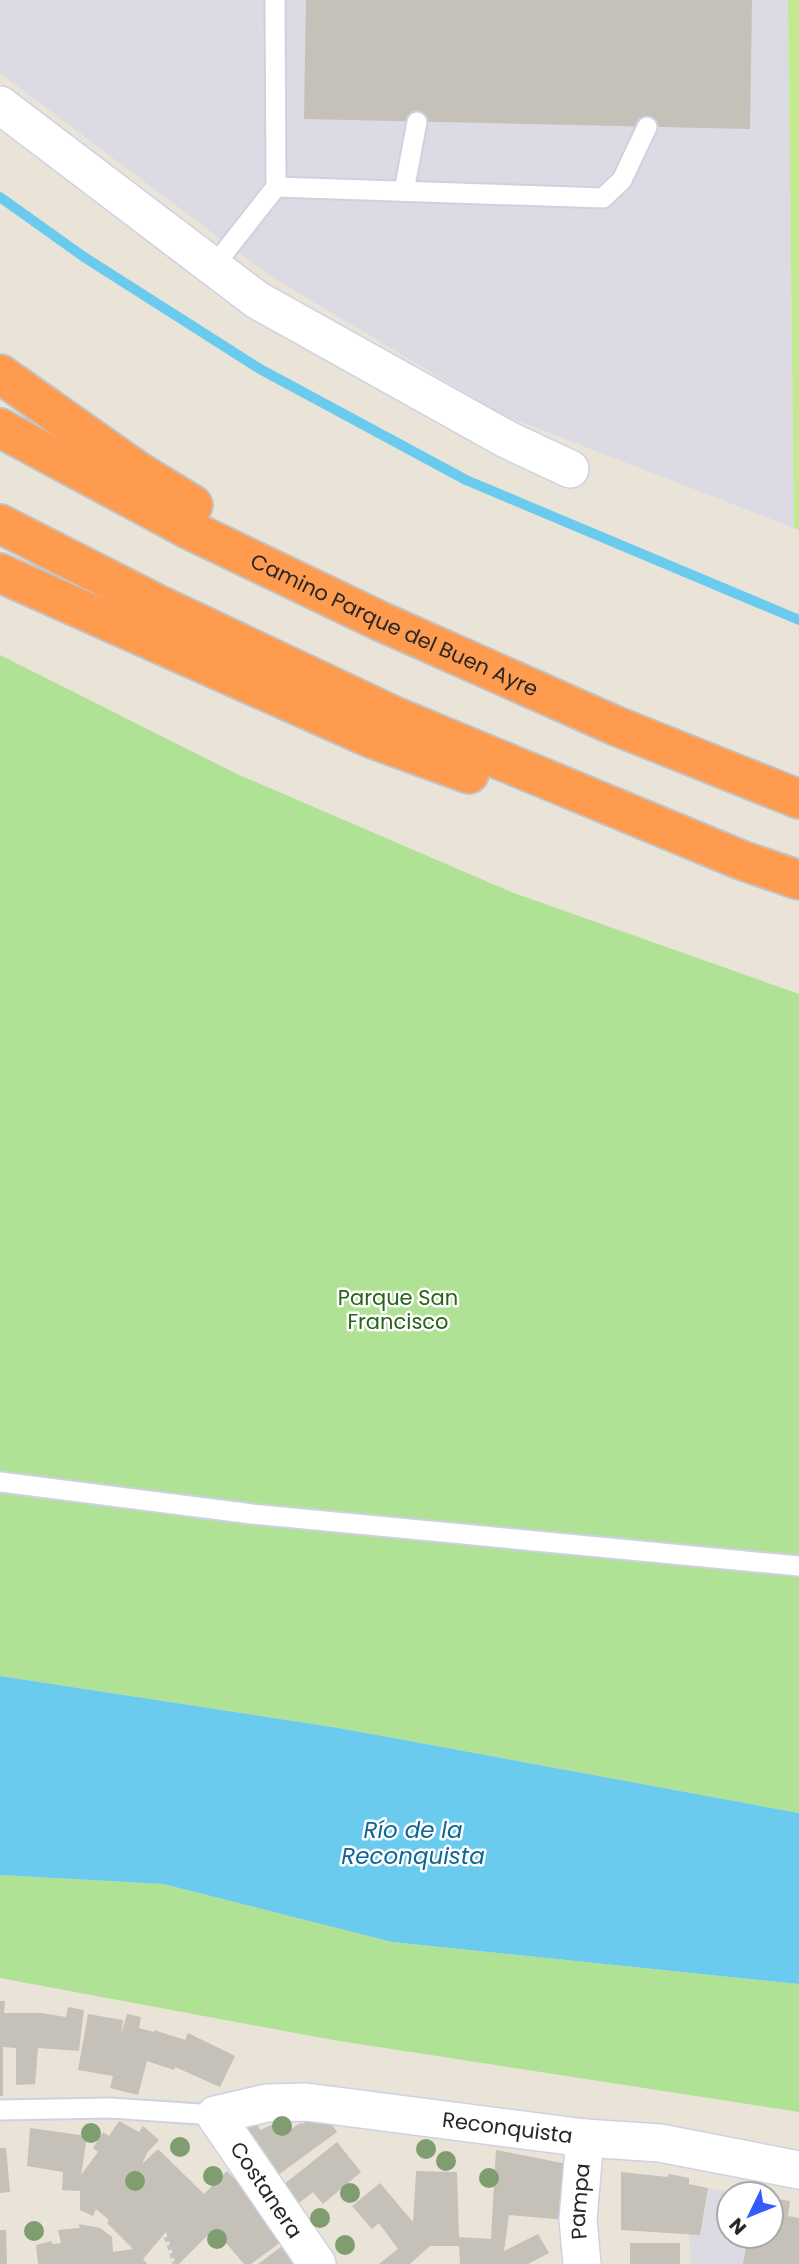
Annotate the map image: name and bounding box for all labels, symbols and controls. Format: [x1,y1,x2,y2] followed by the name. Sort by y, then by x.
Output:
[246,546,543,704] street label: Camino Parque del Buen Ayre
[338,1283,458,1336] park label: Parque San Francisco
[341,1814,485,1872] water label: Río de la Reconquista
[441,2105,574,2150] street label: Reconquista
[223,2136,309,2244] street label: Costanera
[563,2162,597,2241] street label: Pampa
[715,2180,785,2250] north arrow
[723,2212,753,2241] text: N

